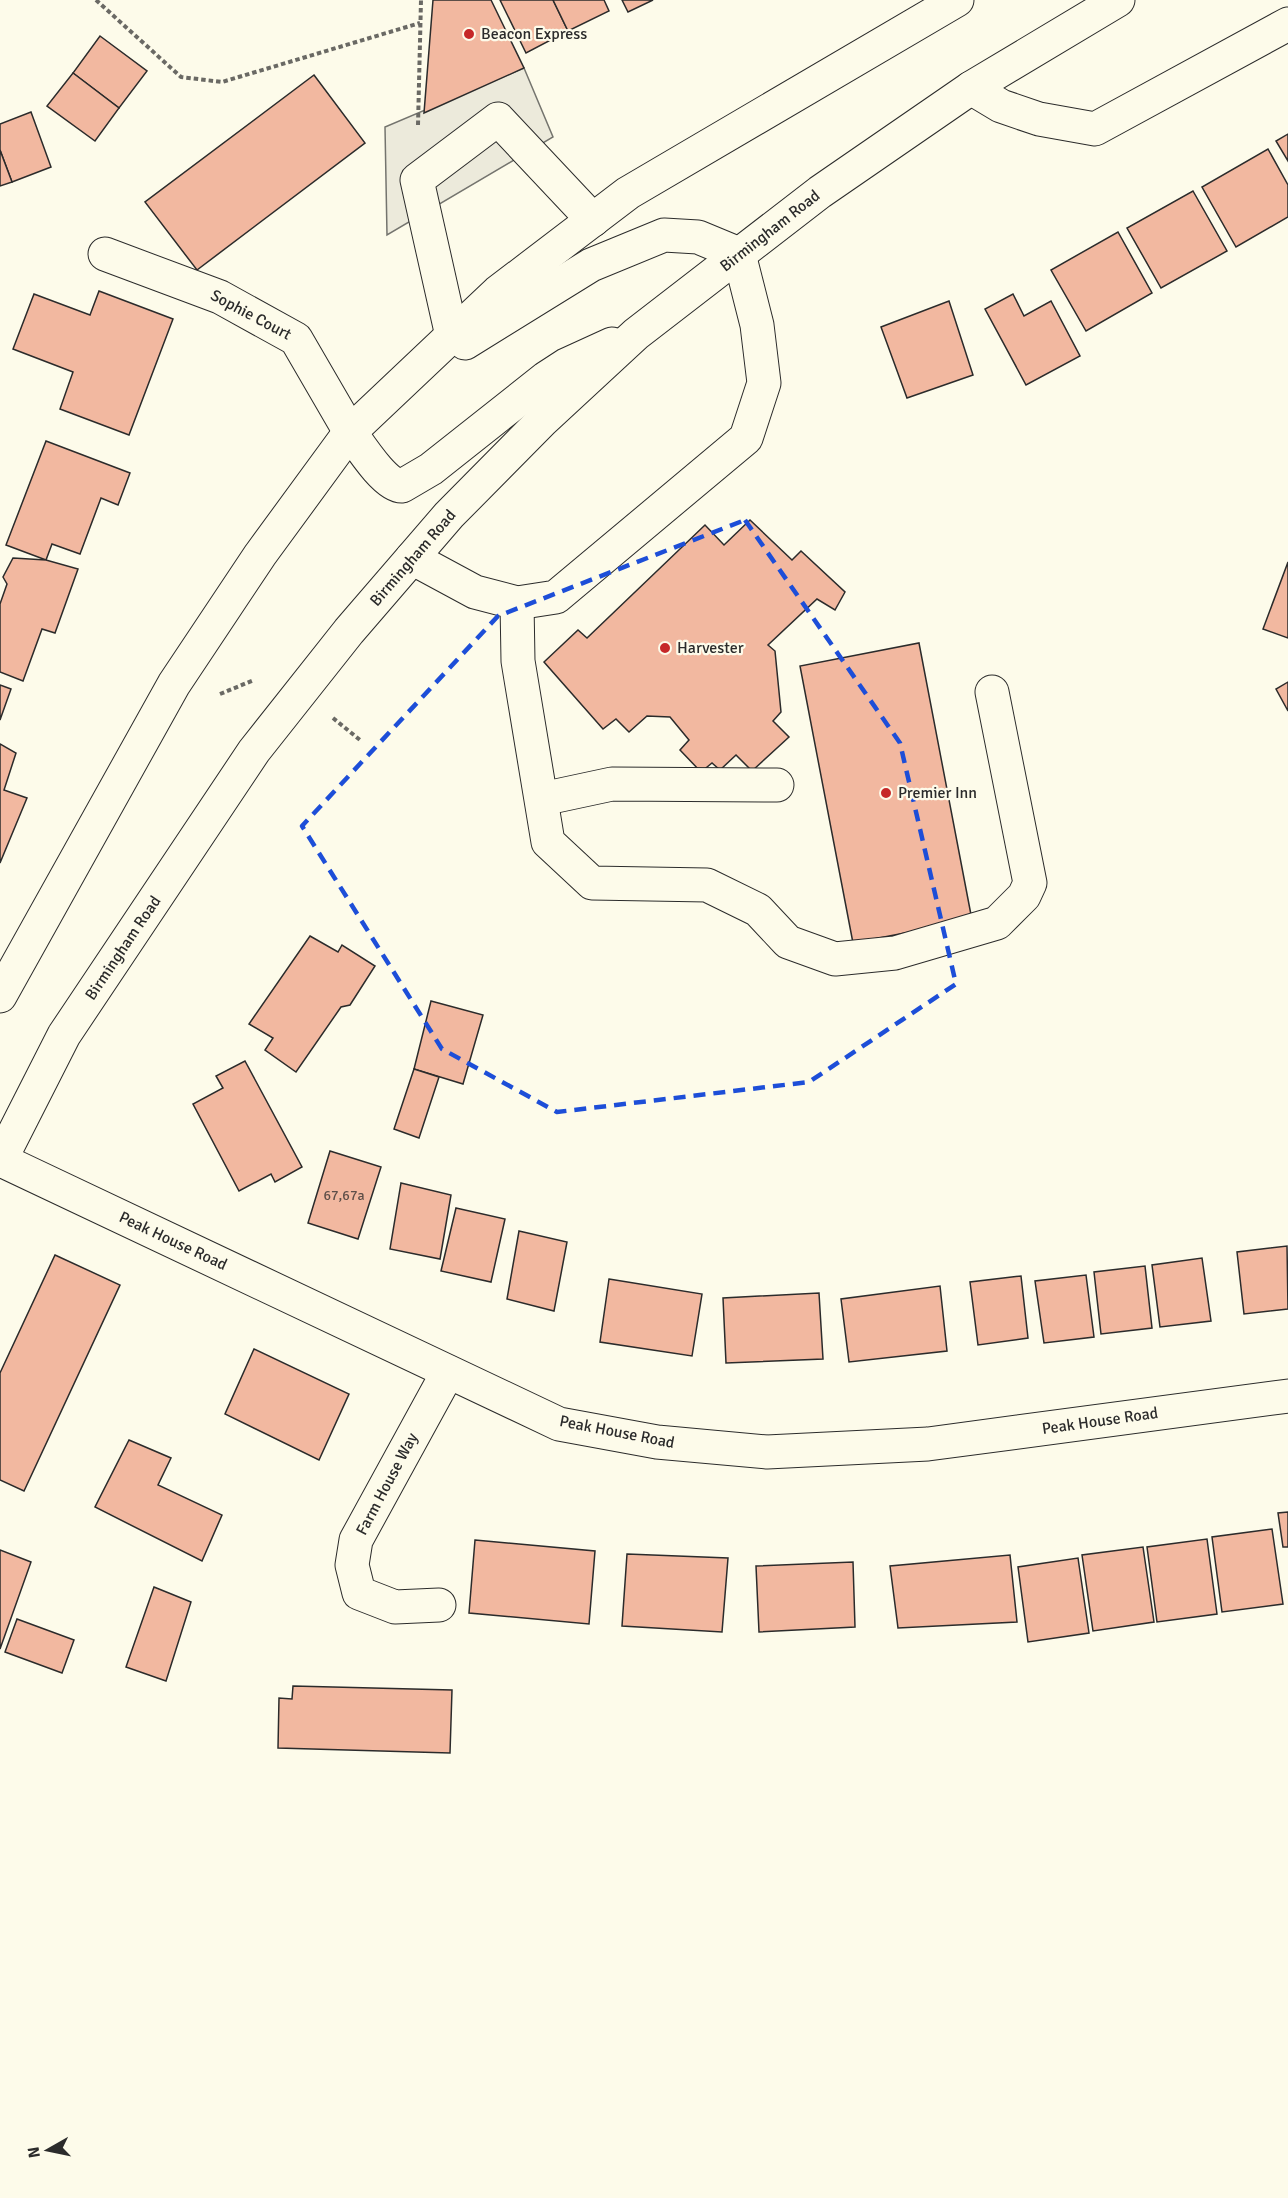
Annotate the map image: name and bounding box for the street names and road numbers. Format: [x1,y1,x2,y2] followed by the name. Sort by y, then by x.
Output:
[716,186,824,276] street label: Birmingham Road
[207,285,295,345] street label: Sophie Court
[366,506,460,610] street label: Birmingham Road
[81,892,165,1004] street label: Birmingham Road
[116,1207,230,1275] street label: Peak House Road
[1041,1403,1159,1439] street label: Peak House Road
[558,1411,676,1453] street label: Peak House Road
[352,1429,423,1539] street label: Farm House Way

